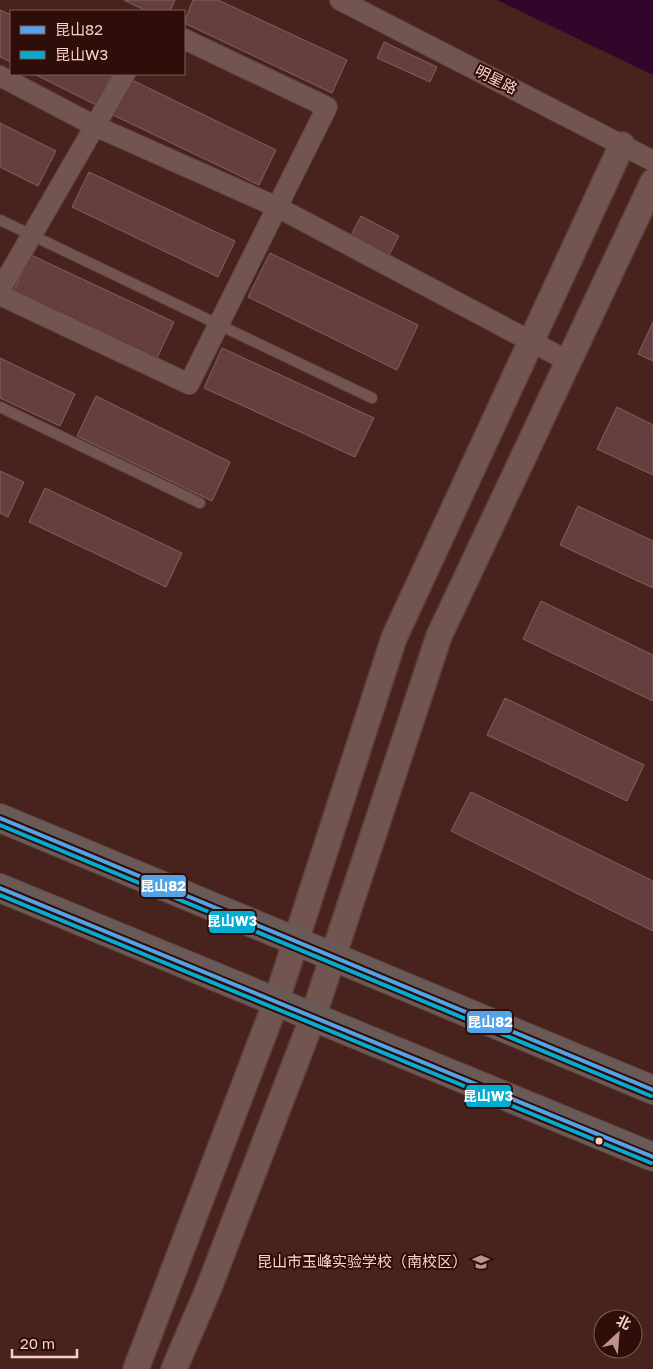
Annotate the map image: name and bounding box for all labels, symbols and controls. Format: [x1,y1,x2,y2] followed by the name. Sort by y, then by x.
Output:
[10,10,185,75] legend
[55,20,103,38] text: 昆山82
[55,45,108,63] text: 昆山W3
[472,61,521,97] street label: 明星路
[140,874,187,898] line badge: 昆山82
[140,877,186,894] text: 昆山82
[208,910,256,934] line badge: 昆山W3
[207,912,257,929] text: 昆山W3
[466,1010,513,1034] line badge: 昆山82
[467,1013,513,1030] text: 昆山82
[465,1084,512,1108] line badge: 昆山W3
[463,1087,513,1104] text: 昆山W3
[594,1136,604,1146] unlabelled marker
[257,1252,467,1270] place label: 昆山市玉峰实验学校（南校区）
[471,1252,491,1272] school or university icon: 昆山市玉峰实验学校（南校区）
[593,1309,643,1359] north arrow
[614,1311,634,1333] text: 北
[12,1326,78,1358] scale bar
[20,1334,55,1352] text: 20 m

